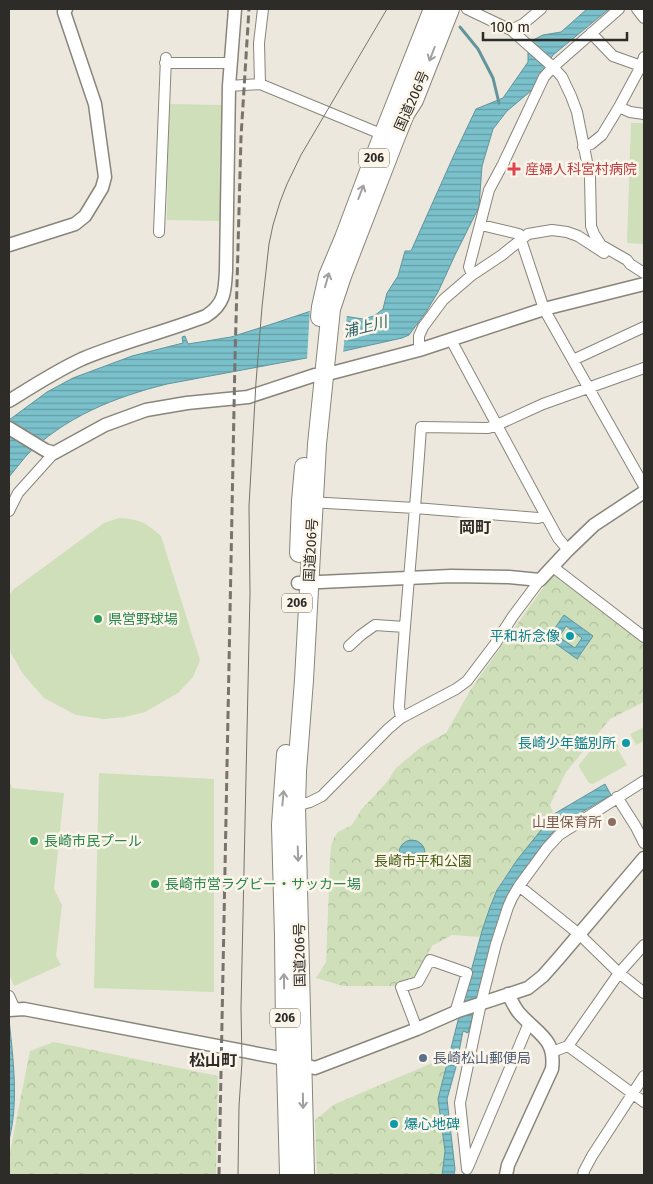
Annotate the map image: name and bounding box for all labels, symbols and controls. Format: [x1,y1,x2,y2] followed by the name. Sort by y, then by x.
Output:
[483,10,627,42] scale bar
[490,18,530,36] text: 100 m
[427,46,436,61] one-way arrow
[391,68,433,134] street label: 国道206号
[359,148,389,168] road number: 206
[525,161,637,178] place label: 産婦人科宮村病院
[507,162,521,176] marker: 産婦人科宮村病院
[357,185,366,200] one-way arrow
[323,272,333,288] one-way arrow
[341,312,391,341] water label: 浦上川
[301,517,321,583] street label: 国道206号
[459,518,491,537] district label: 岡町
[282,594,312,612] road number: 206
[108,611,178,628] place label: 県営野球場
[92,613,104,625] marker: 県営野球場
[490,628,560,645] place label: 平和祈念像
[564,630,576,642] marker: 平和祈念像
[518,735,616,752] place label: 長崎少年鑑別所
[620,737,632,749] marker: 長崎少年鑑別所
[278,790,287,806] one-way arrow
[532,814,602,831] place label: 山里保育所
[606,816,618,828] marker: 山里保育所
[44,833,142,850] place label: 長崎市民プール
[28,835,40,847] marker: 長崎市民プール
[293,846,302,862] one-way arrow
[374,853,472,870] park label: 長崎市平和公園
[165,876,361,893] place label: 長崎市営ラグビー・サッカー場
[149,878,161,890] marker: 長崎市営ラグビー・サッカー場
[291,923,309,987] street label: 国道206号
[279,973,289,989] one-way arrow
[270,1008,300,1028] road number: 206
[433,1050,531,1067] place label: 長崎松山郵便局
[189,1051,237,1070] district label: 松山町
[417,1052,429,1064] marker: 長崎松山郵便局
[298,1092,308,1108] one-way arrow
[404,1116,460,1133] place label: 爆心地碑
[388,1118,400,1130] marker: 爆心地碑

